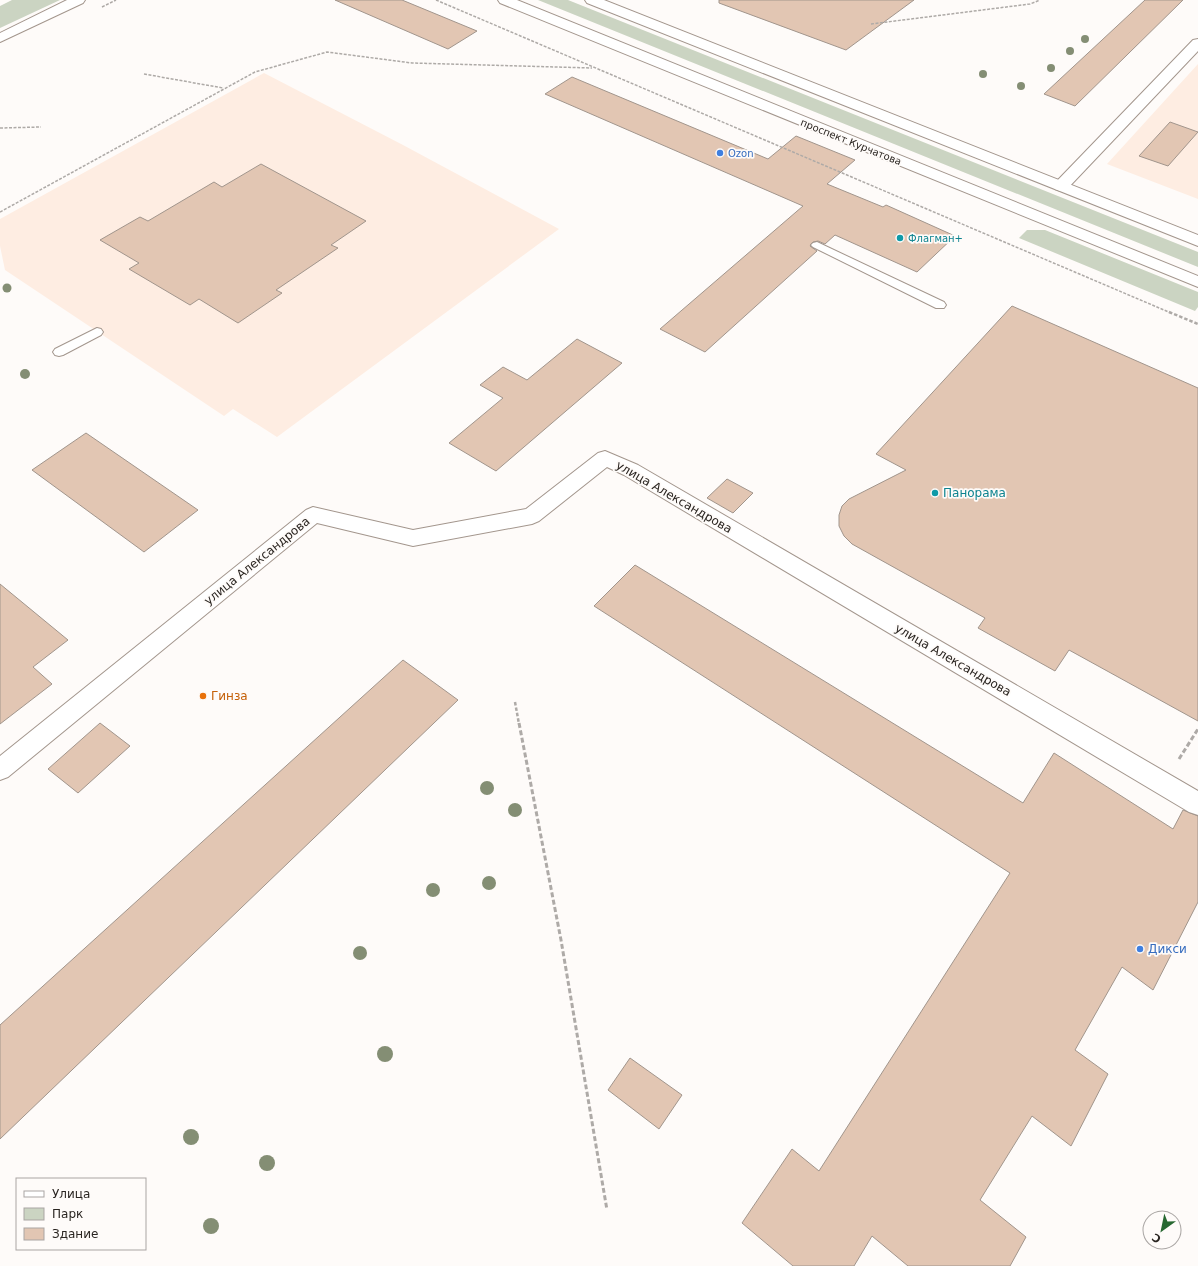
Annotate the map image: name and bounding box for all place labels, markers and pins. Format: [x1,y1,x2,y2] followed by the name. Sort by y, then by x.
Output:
[715,148,725,158] marker: Ozon
[728,148,754,159] place label: Ozon
[895,233,905,243] marker: Флагман+
[908,233,963,244] place label: Флагман+
[943,486,1006,500] place label: Панорама
[930,488,940,498] marker: Панорама
[211,689,248,703] place label: Гинза
[198,691,208,701] marker: Гинза
[1148,942,1187,956] place label: Дикси
[1135,944,1145,954] marker: Дикси

